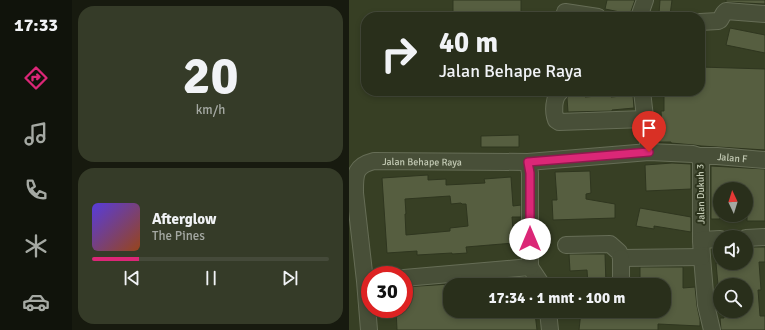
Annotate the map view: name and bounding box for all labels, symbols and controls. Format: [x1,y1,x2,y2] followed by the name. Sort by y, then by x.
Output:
[14,14,58,36] text: 17:33
[439,26,498,60] text: 40 m
[373,28,425,80] icon: right
[182,44,239,108] text: 20
[439,60,582,82] text: Jalan Behape Raya
[22,64,50,92] icon: directions
[196,102,225,118] text: km/h
[632,111,666,152] pin
[638,117,660,139] icon: arrive
[22,120,50,148] icon: music
[717,151,748,166] street label: Jalan F
[382,156,462,169] street label: Jalan Behape Raya
[694,164,708,224] street label: Jalan Dukuh 3
[22,176,50,204] icon: phone
[713,182,753,222] north arrow
[713,182,753,318] map controls
[152,210,216,228] text: Afterglow
[509,218,551,260] position arrow
[152,228,205,244] text: The Pines
[713,230,753,270] button: sound
[22,232,50,260] icon: climate
[361,266,413,318] speed limit sign: 30
[121,267,143,289] icon: previous
[200,267,222,289] icon: pause
[279,267,301,289] icon: next
[713,278,753,318] button: search
[22,288,50,316] icon: car
[489,289,625,307] text: 17:34 · 1 mnt · 100 m

